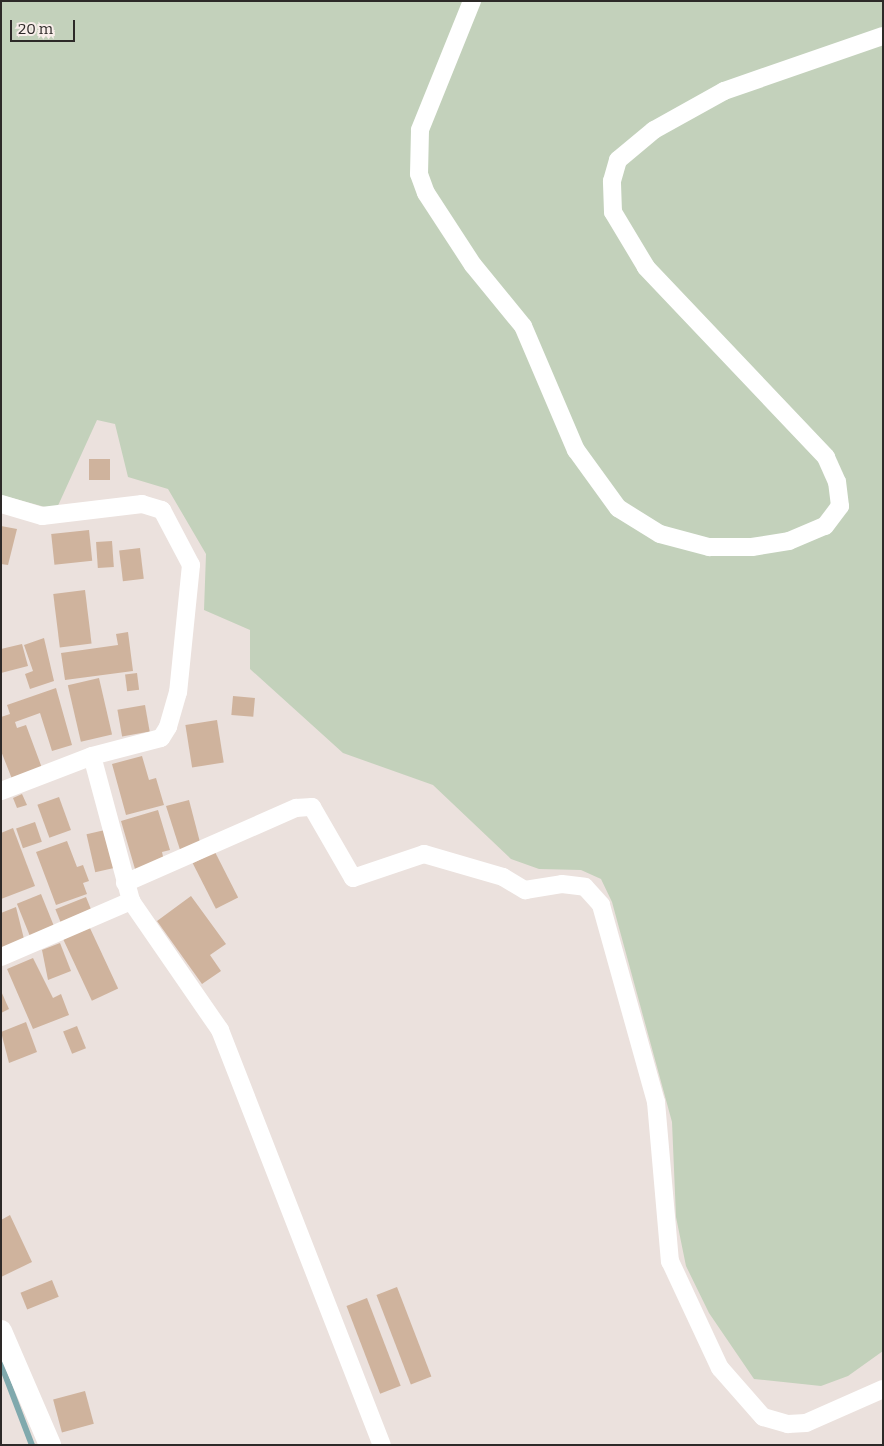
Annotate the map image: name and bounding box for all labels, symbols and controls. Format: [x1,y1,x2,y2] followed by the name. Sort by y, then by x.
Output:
[12,10,78,42] scale bar
[18,20,53,38] text: 20 m

